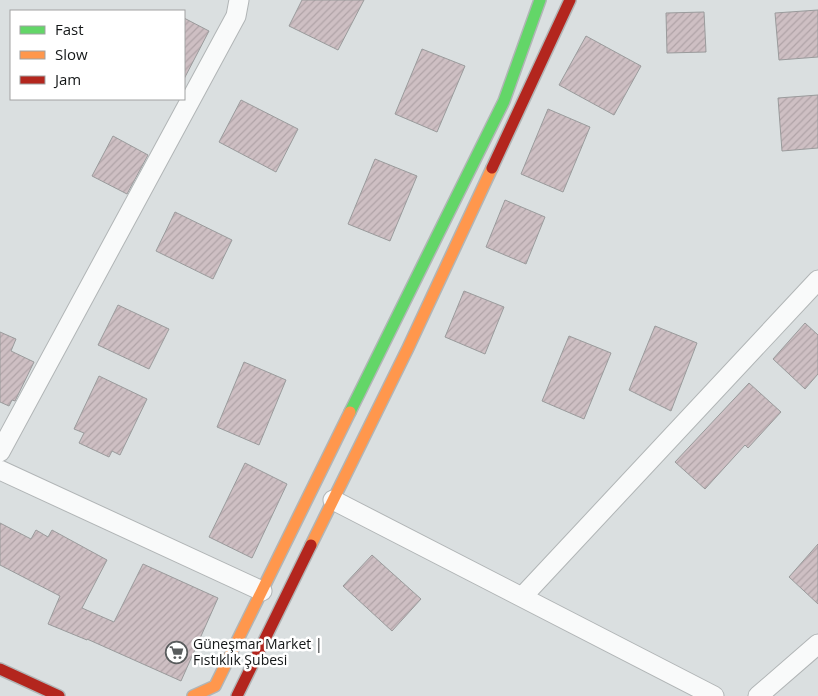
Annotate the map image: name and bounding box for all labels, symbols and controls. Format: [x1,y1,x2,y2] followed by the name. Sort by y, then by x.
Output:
[10,10,185,100] legend
[55,19,84,39] text: Fast
[55,44,88,64] text: Slow
[53,69,81,89] text: Jam
[193,634,323,669] place label: Güneşmar Market | Fıstıklık Şubesi
[165,640,189,664] supermarket icon: Güneşmar Market | Fıstıklık Şubesi

